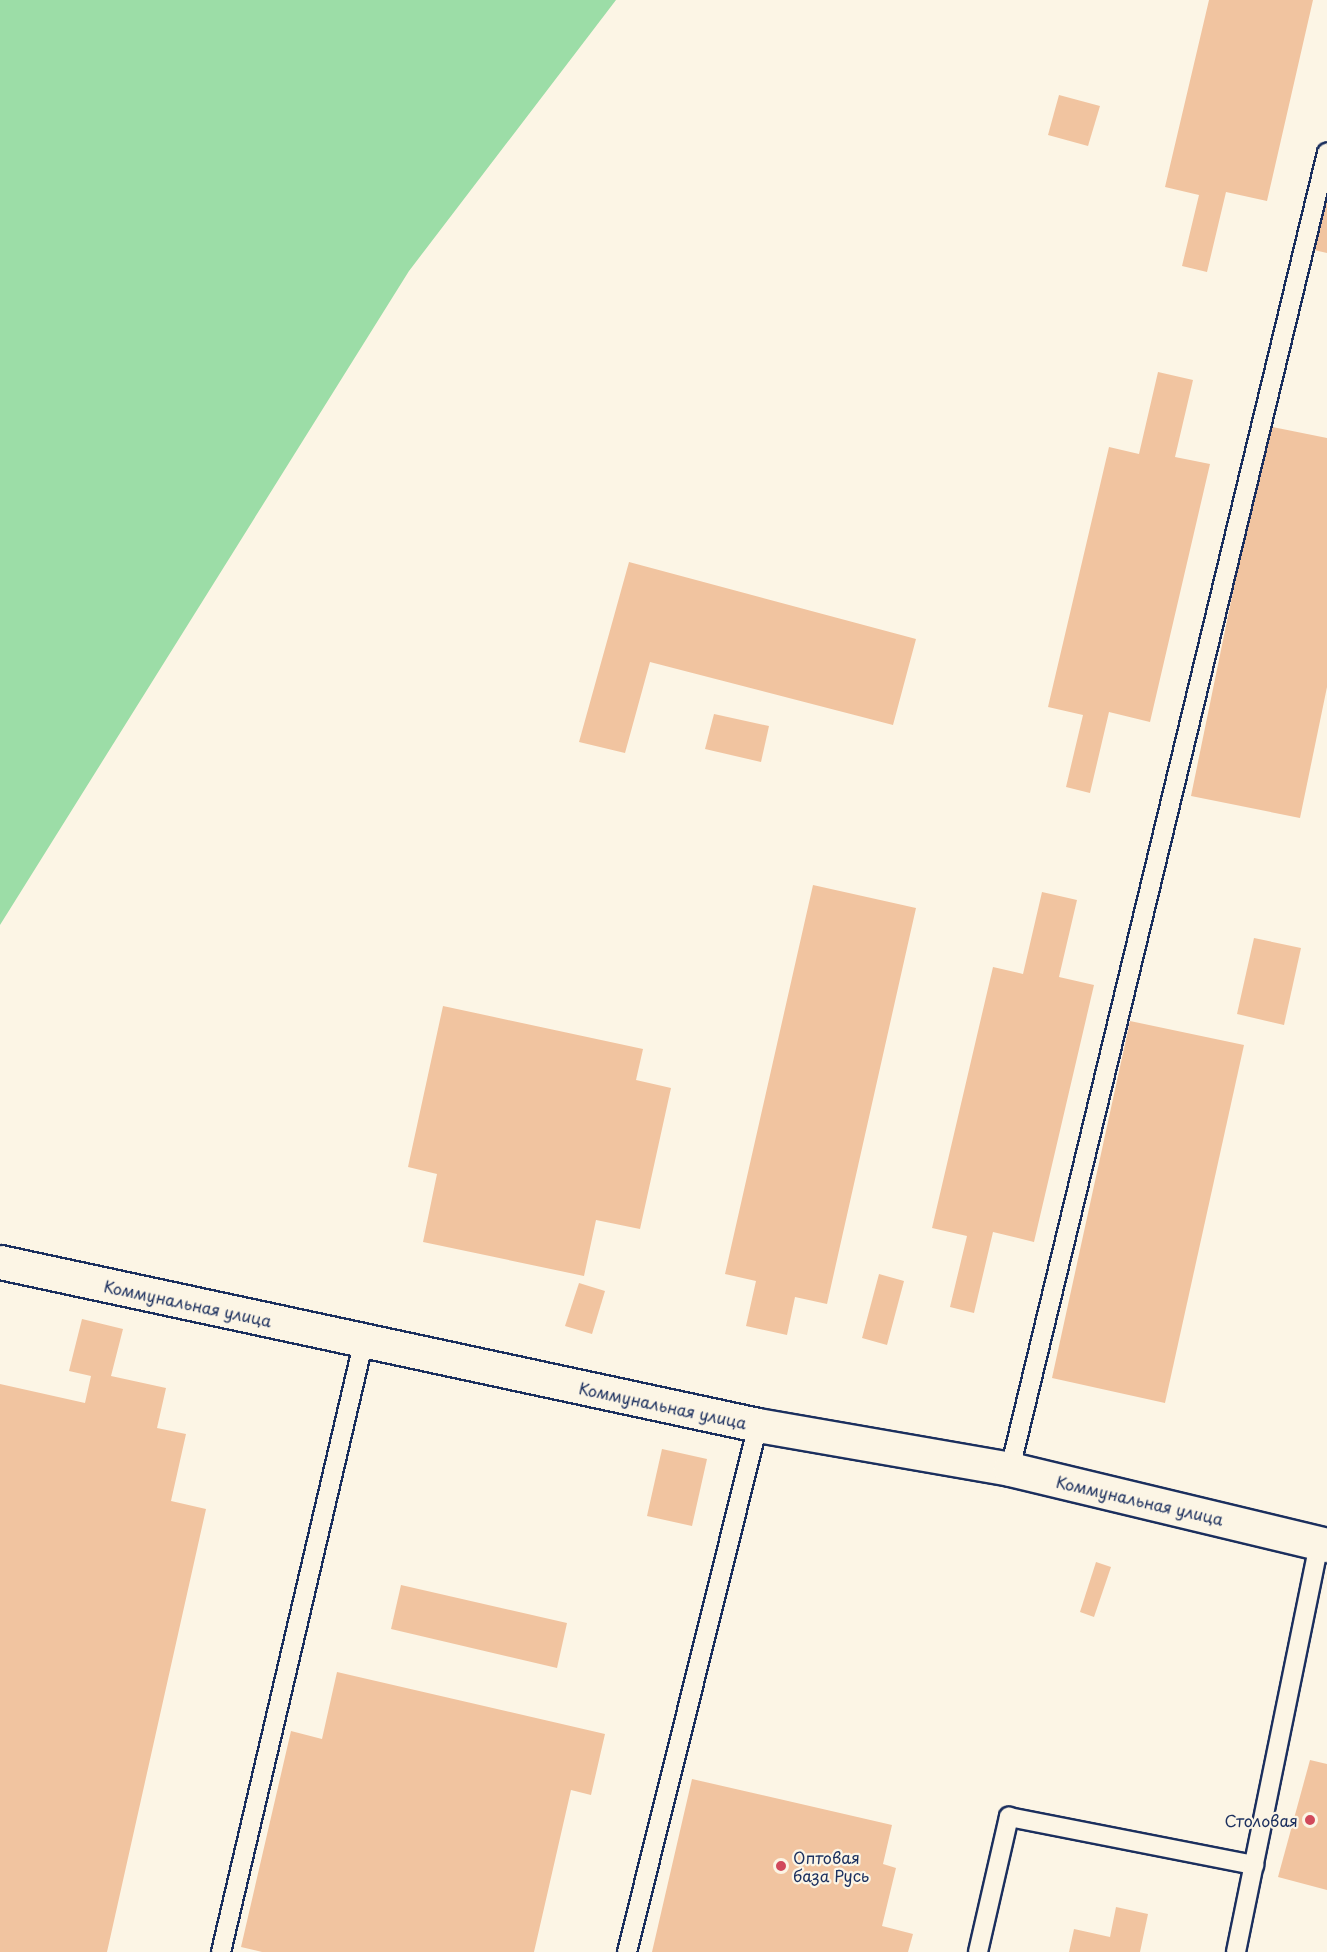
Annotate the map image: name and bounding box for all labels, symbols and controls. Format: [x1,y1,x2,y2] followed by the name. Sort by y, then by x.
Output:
[102,1276,274,1330] street label: Коммунальная улица
[577,1378,749,1432] street label: Коммунальная улица
[1054,1471,1226,1529] street label: Коммунальная улица
[1225,1810,1298,1830] place label: Столовая
[1303,1813,1317,1827] marker: Столовая
[793,1847,870,1885] place label: Оптовая база Русь
[774,1859,788,1873] marker: Оптовая база Русь

